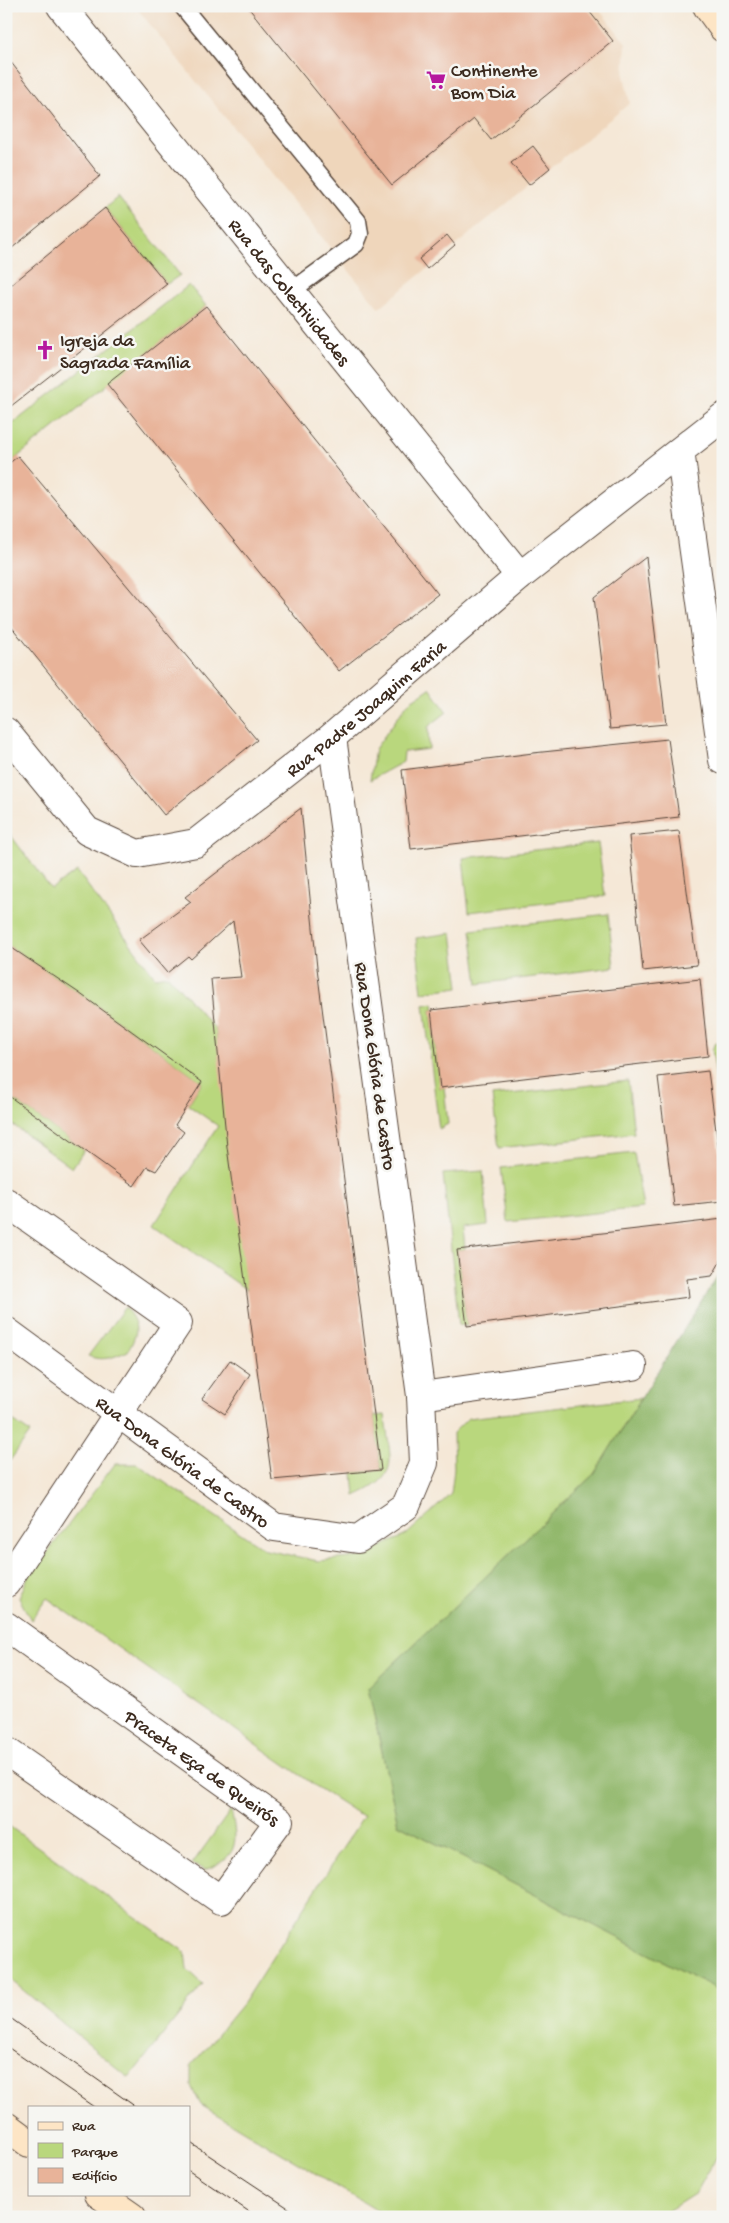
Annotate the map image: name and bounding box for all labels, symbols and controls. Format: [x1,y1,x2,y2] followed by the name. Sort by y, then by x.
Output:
[450,61,538,106] place label: Continente Bom Dia
[425,69,447,91] supermarket icon: Continente Bom Dia
[222,215,354,372] street label: Rua das Colectividades
[60,331,192,376] place label: Igreja da Sagrada Família
[34,339,56,361] church icon: Igreja da Sagrada Família
[283,635,453,783] street label: Rua Padre Joaquim Faria
[348,961,400,1172] street label: Rua Dona Glória de Castro
[90,1392,273,1535] street label: Rua Dona Glória de Castro
[118,1706,284,1833] street label: Praceta Eça de Queirós
[28,2106,190,2196] legend
[72,2118,96,2136] text: Rua
[71,2144,118,2162] text: Parque
[72,2168,118,2186] text: Edifício

